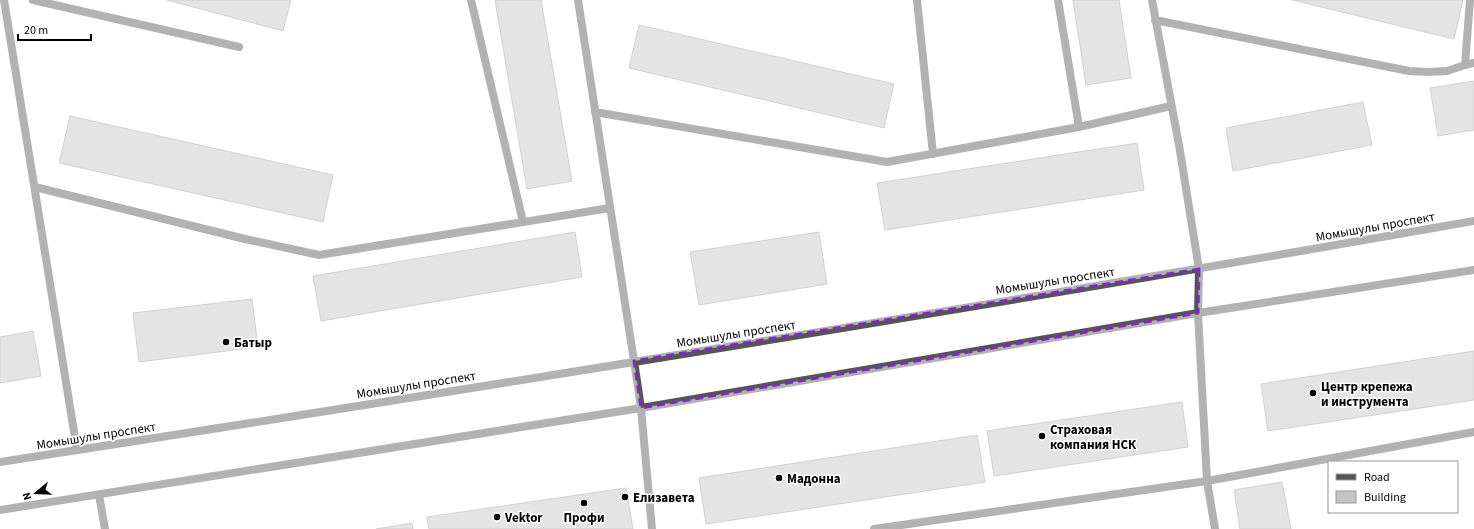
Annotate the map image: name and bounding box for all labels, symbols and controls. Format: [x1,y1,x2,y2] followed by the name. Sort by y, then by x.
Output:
[18,16,91,42] scale bar
[24,22,48,39] text: 20 m
[1314,208,1436,246] street label: Момышулы проспект
[994,263,1116,299] street label: Момышулы проспект
[675,316,797,352] street label: Момышулы проспект
[234,334,272,352] place label: Батыр
[221,337,231,347] marker: Батыр
[355,367,477,403] street label: Момышулы проспект
[1321,378,1413,411] place label: Центр крепежа и инструмента
[1308,388,1318,398] marker: Центр крепежа и инструмента
[35,418,157,454] street label: Момышулы проспект
[1050,421,1137,454] place label: Страховая компания НСК
[1037,431,1047,441] marker: Страховая компания НСК
[1328,461,1458,513] legend
[1364,469,1390,486] text: Road
[787,470,841,488] place label: Мадонна
[16,473,56,513] north arrow
[774,473,784,483] marker: Мадонна
[633,489,695,507] place label: Елизавета
[1364,489,1406,506] text: Building
[19,490,35,502] text: N
[620,492,630,502] marker: Елизавета
[579,498,589,508] marker: Профи
[504,509,543,527] place label: Vektor
[564,509,605,527] place label: Профи
[492,512,502,522] marker: Vektor

